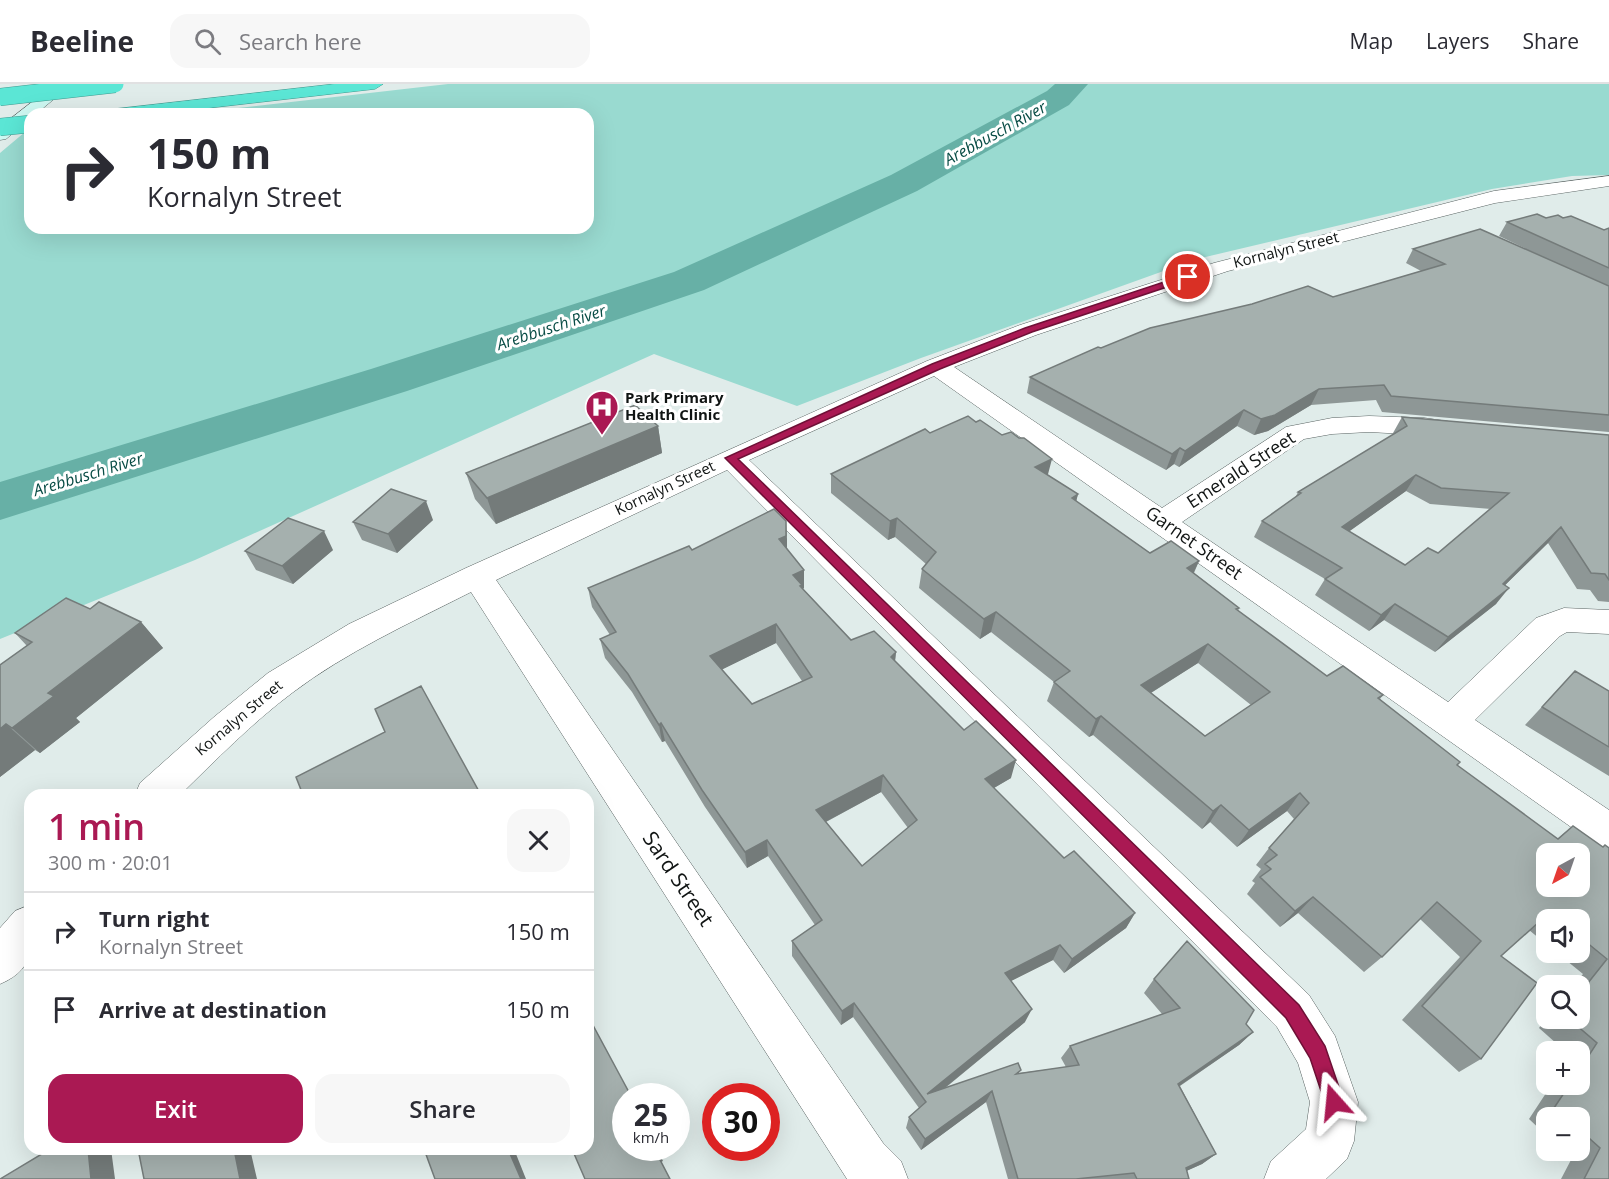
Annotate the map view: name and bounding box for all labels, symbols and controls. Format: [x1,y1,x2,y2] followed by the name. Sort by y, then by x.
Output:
[170,14,590,68] search box
[30,22,134,60] text: Beeline
[191,25,224,58] icon: search
[239,26,362,56] text: Search here
[1350,27,1393,55] text: Map
[1426,27,1490,55] text: Layers
[1523,27,1579,55] text: Share
[939,96,1050,171] water label: Arebbusch River
[147,124,271,181] text: 150 m
[48,132,126,210] icon: right
[147,178,342,215] text: Kornalyn Street
[1231,226,1341,272] street label: Kornalyn Street
[1162,251,1213,302] pin
[1171,260,1204,293] icon: arrive
[493,299,609,355] water label: Arebbusch River
[625,387,724,424] place label: Park Primary Health Clinic
[584,389,620,436] hospital icon: Park Primary Health Clinic
[1182,425,1299,513] street label: Emerald Street
[30,447,146,501] water label: Arebbusch River
[611,455,718,519] street label: Kornalyn Street
[1141,500,1248,584] street label: Garnet Street
[190,675,286,760] street label: Kornalyn Street
[48,802,145,851] text: 1 min
[507,809,570,872] button: close
[637,826,721,931] street label: Sard Street
[1536,843,1590,897] north arrow
[1536,843,1590,1161] map controls
[48,849,173,876] text: 300 m · 20:01
[99,903,210,933] text: Turn right
[1536,909,1590,963] button: sound
[48,915,81,948] icon: right
[506,916,570,946] text: 150 m
[99,933,243,960] text: Kornalyn Street
[1536,975,1590,1029] button: search
[48,993,81,1026] icon: arrive
[99,994,327,1024] text: Arrive at destination
[506,994,570,1024] text: 150 m
[1536,1041,1590,1095] button: +
[1302,1070,1366,1134] position arrow
[48,1074,303,1143] button: Exit
[315,1074,570,1143] button: Share
[702,1083,780,1161] speed limit sign: 30
[634,1094,668,1135] text: 25
[1536,1107,1590,1161] button: −
[633,1127,669,1147] text: km/h

